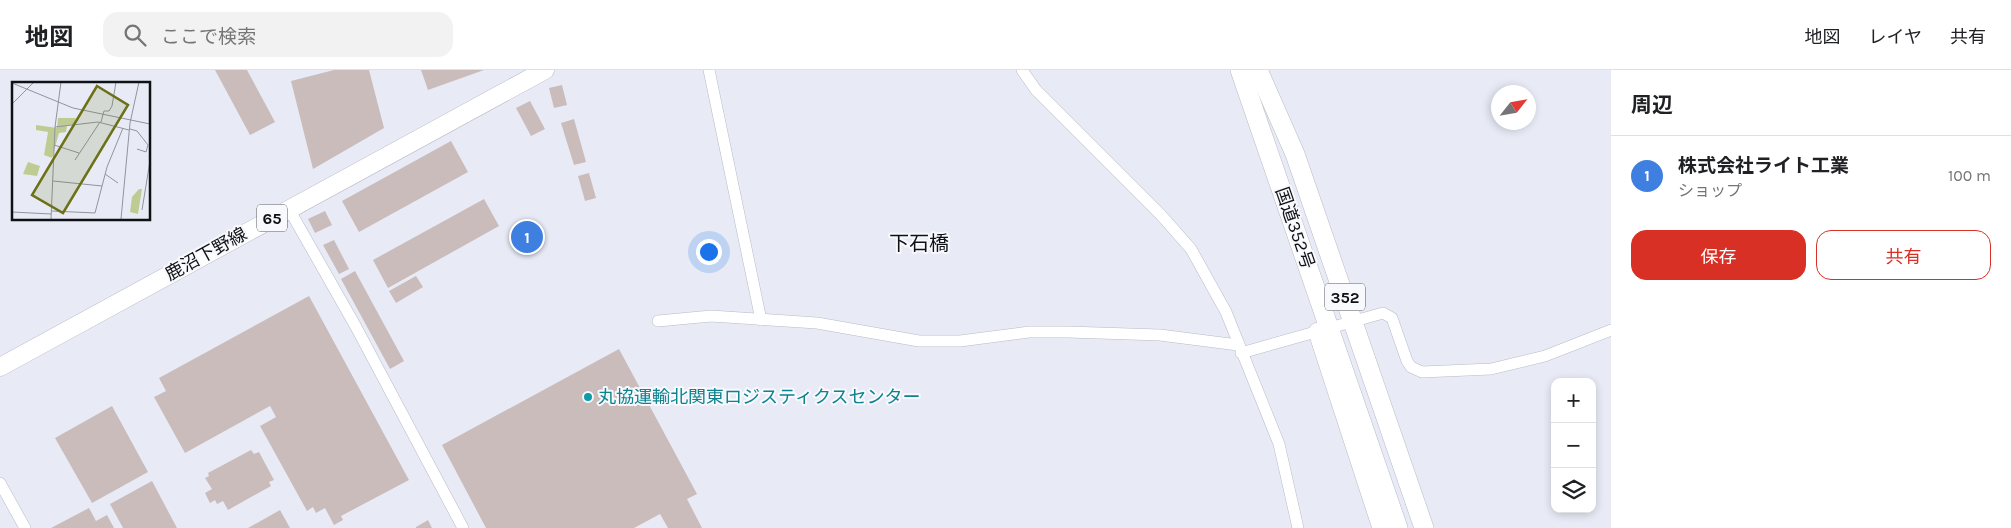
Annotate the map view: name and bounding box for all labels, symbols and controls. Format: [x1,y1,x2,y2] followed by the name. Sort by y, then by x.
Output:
[103,12,453,57] search box
[121,21,149,49] icon: search
[25,23,73,51] text: 地図
[161,26,256,48] text: ここで検索
[1805,26,1841,48] text: 地図
[1869,26,1922,48] text: レイヤ
[1950,26,1986,48] text: 共有
[12,82,150,220] inset map
[1491,85,1536,130] north arrow
[1631,93,1673,117] text: 周辺
[1678,155,1849,177] text: 株式会社ライト工業
[1644,166,1650,185] text: 1
[1948,166,1991,185] text: 100 m
[1678,181,1742,200] text: ショップ
[1271,184,1319,272] street label: 国道352号
[257,204,287,232] road number: 65
[511,218,543,256] pin: 1
[161,223,251,285] street label: 鹿沼下野線
[1631,230,1806,280] button: 保存
[1816,230,1991,280] button: 共有
[889,232,949,255] district label: 下石橋
[696,239,722,265] your location
[1325,283,1365,310] road number: 352
[1551,378,1596,513] map controls
[1551,378,1596,423] button: +
[598,386,920,408] place label: 丸協運輸北関東ロジスティクスセンター
[582,391,594,403] marker: 丸協運輸北関東ロジスティクスセンター
[1551,423,1596,468] button: −
[1551,468,1596,513] button: layers

